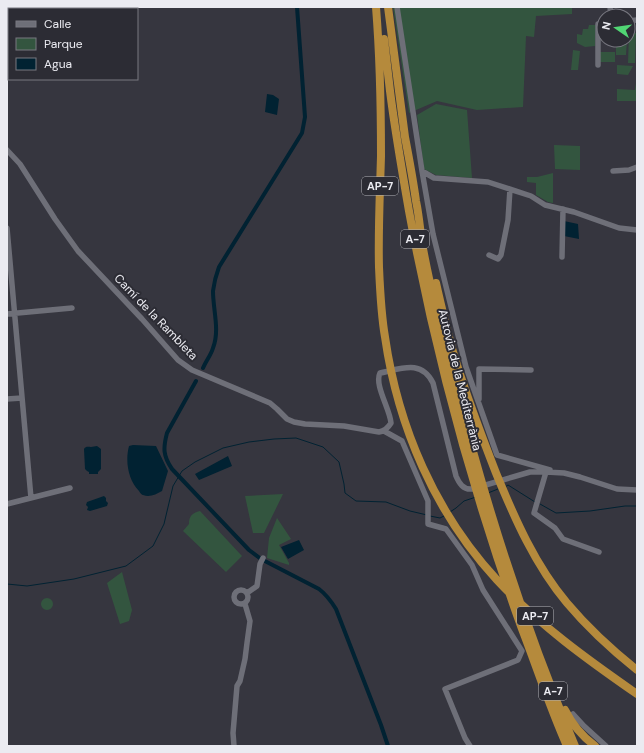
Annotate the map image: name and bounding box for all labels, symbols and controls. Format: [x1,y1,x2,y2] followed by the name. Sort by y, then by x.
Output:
[8,8,138,80] legend
[596,8,636,48] north arrow
[44,16,71,32] text: Calle
[599,20,614,31] text: N
[44,36,83,52] text: Parque
[44,56,72,72] text: Agua
[362,177,398,195] road number: AP-7
[401,230,429,248] road number: A-7
[111,270,201,364] street label: Camí de la Rambleta
[435,308,485,452] street label: Autovia de la Mediterrània
[517,607,553,625] road number: AP-7
[539,682,567,700] road number: A-7

